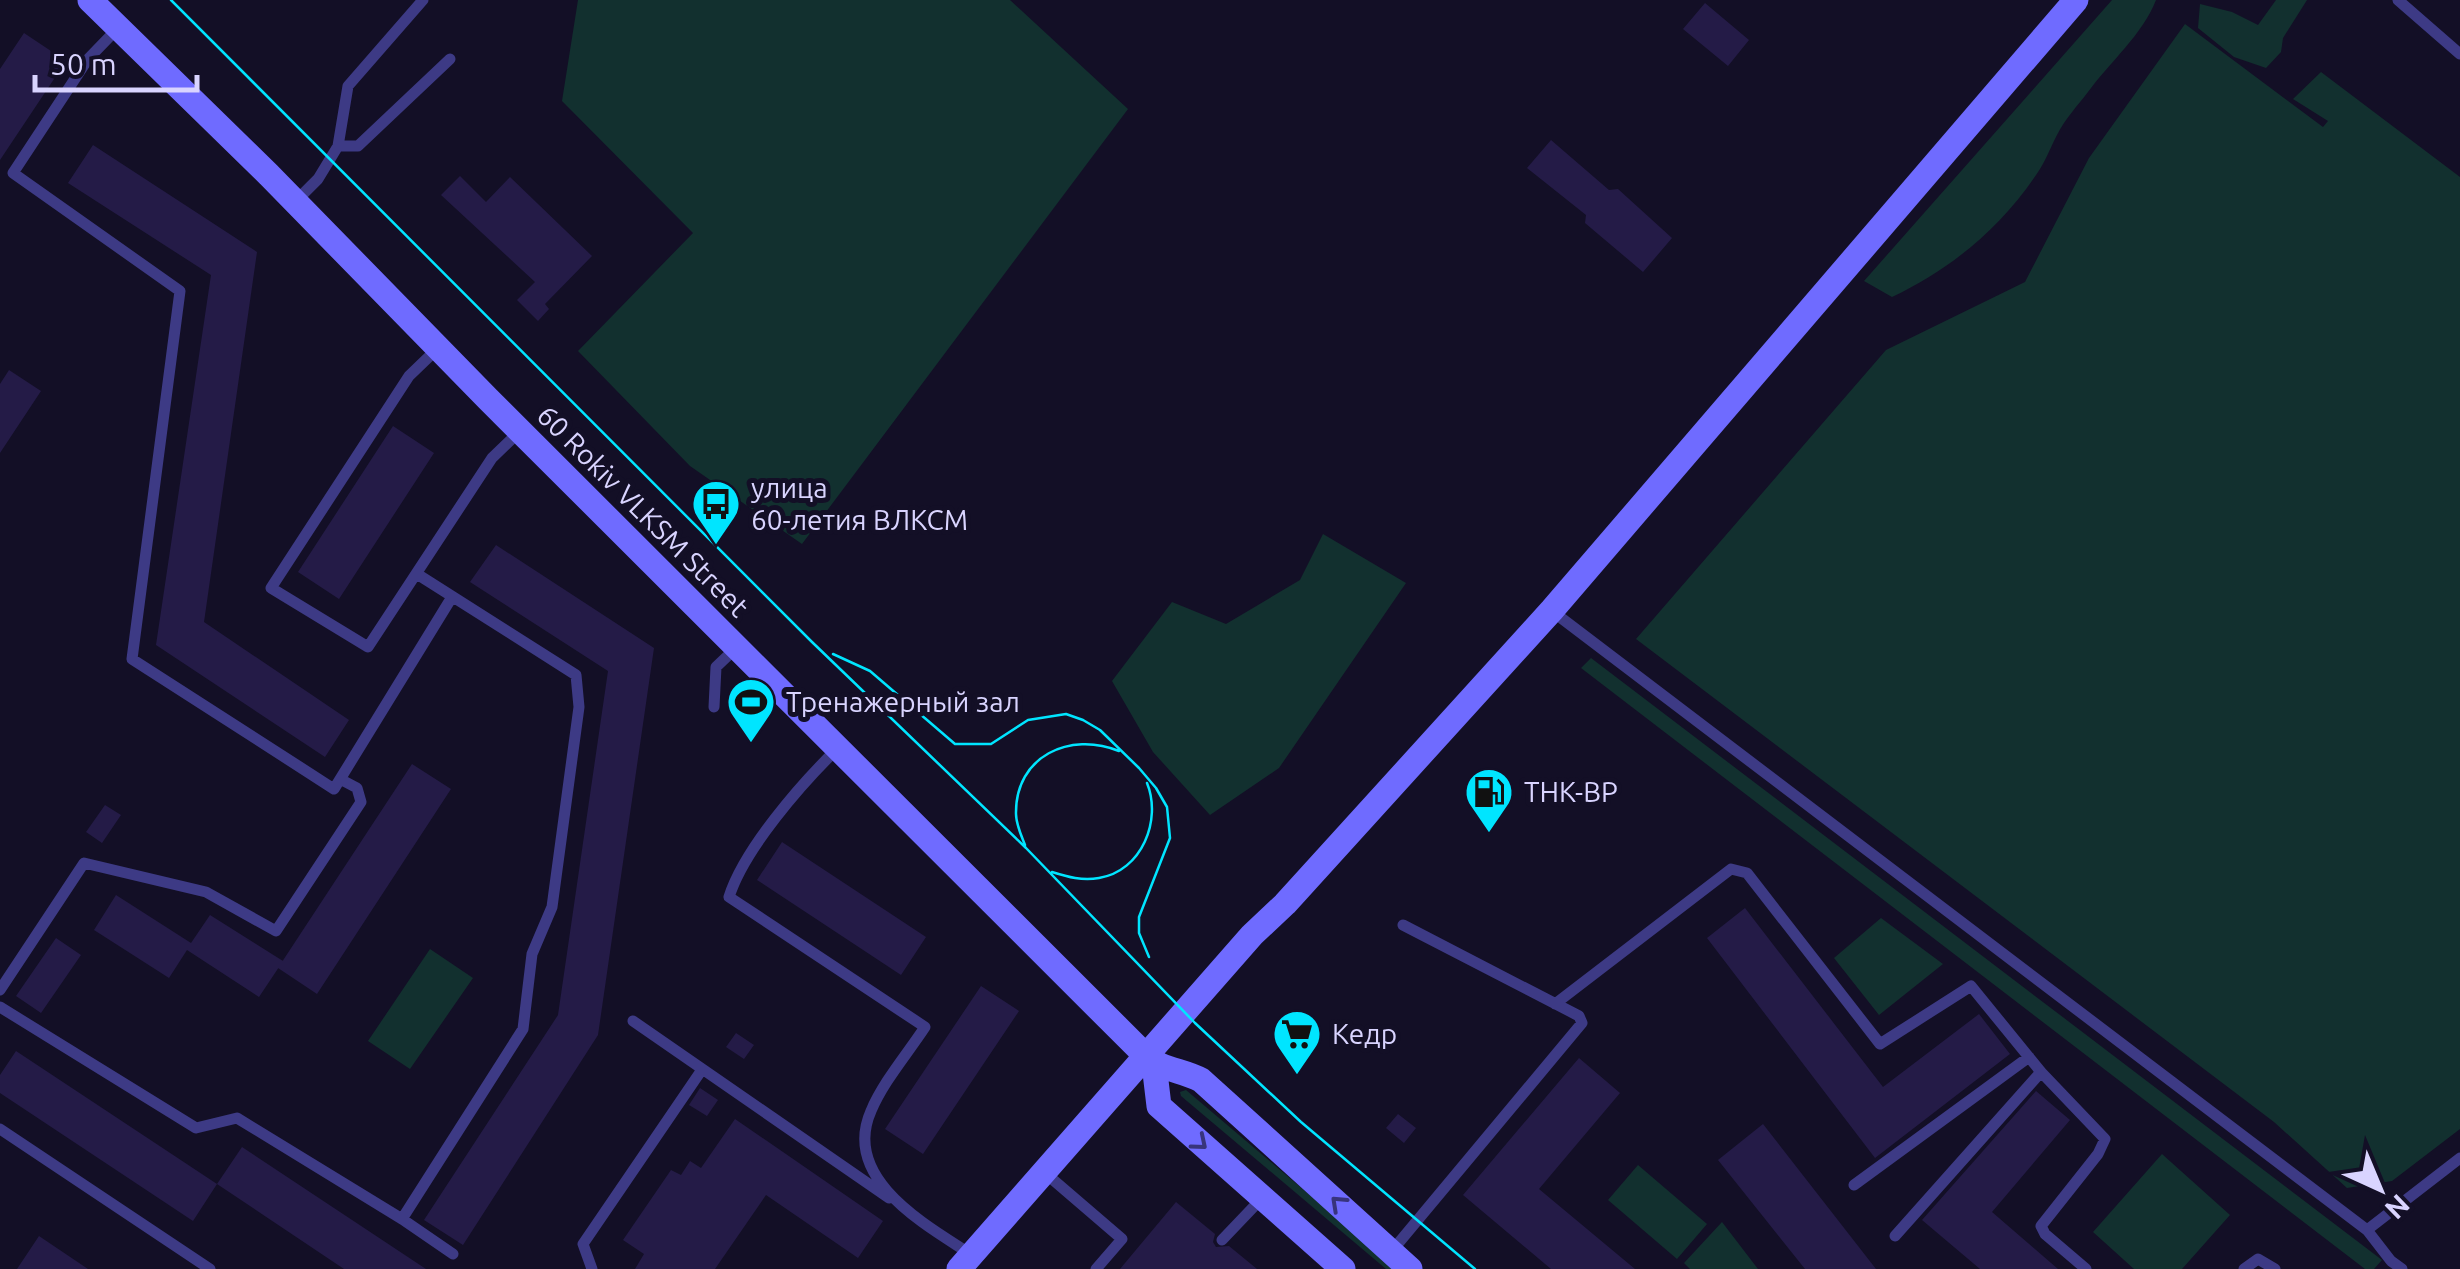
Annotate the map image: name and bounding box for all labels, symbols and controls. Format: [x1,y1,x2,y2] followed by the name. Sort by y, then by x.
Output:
[35,30,198,92] scale bar
[50,47,117,81] text: 50 m
[531,399,755,623] street label: 60 Rokiv VLKSM Street
[751,472,968,535] place label: улица 60-летия ВЛКСМ
[690,478,742,546] bus stop icon: улица 60-летия ВЛКСМ
[725,676,777,744] sports icon: Тренажерный зал
[786,686,1020,717] place label: Тренажерный зал
[1463,766,1515,834] fuel station icon: ТНК-ВР
[1524,776,1618,807] place label: ТНК-ВР
[1271,1008,1323,1076] supermarket icon: Кедр
[1332,1018,1397,1049] place label: Кедр
[1188,1131,1206,1149] one-way arrow
[2330,1139,2430,1239] north arrow
[2379,1189,2416,1226] text: N
[1331,1197,1350,1215] one-way arrow

